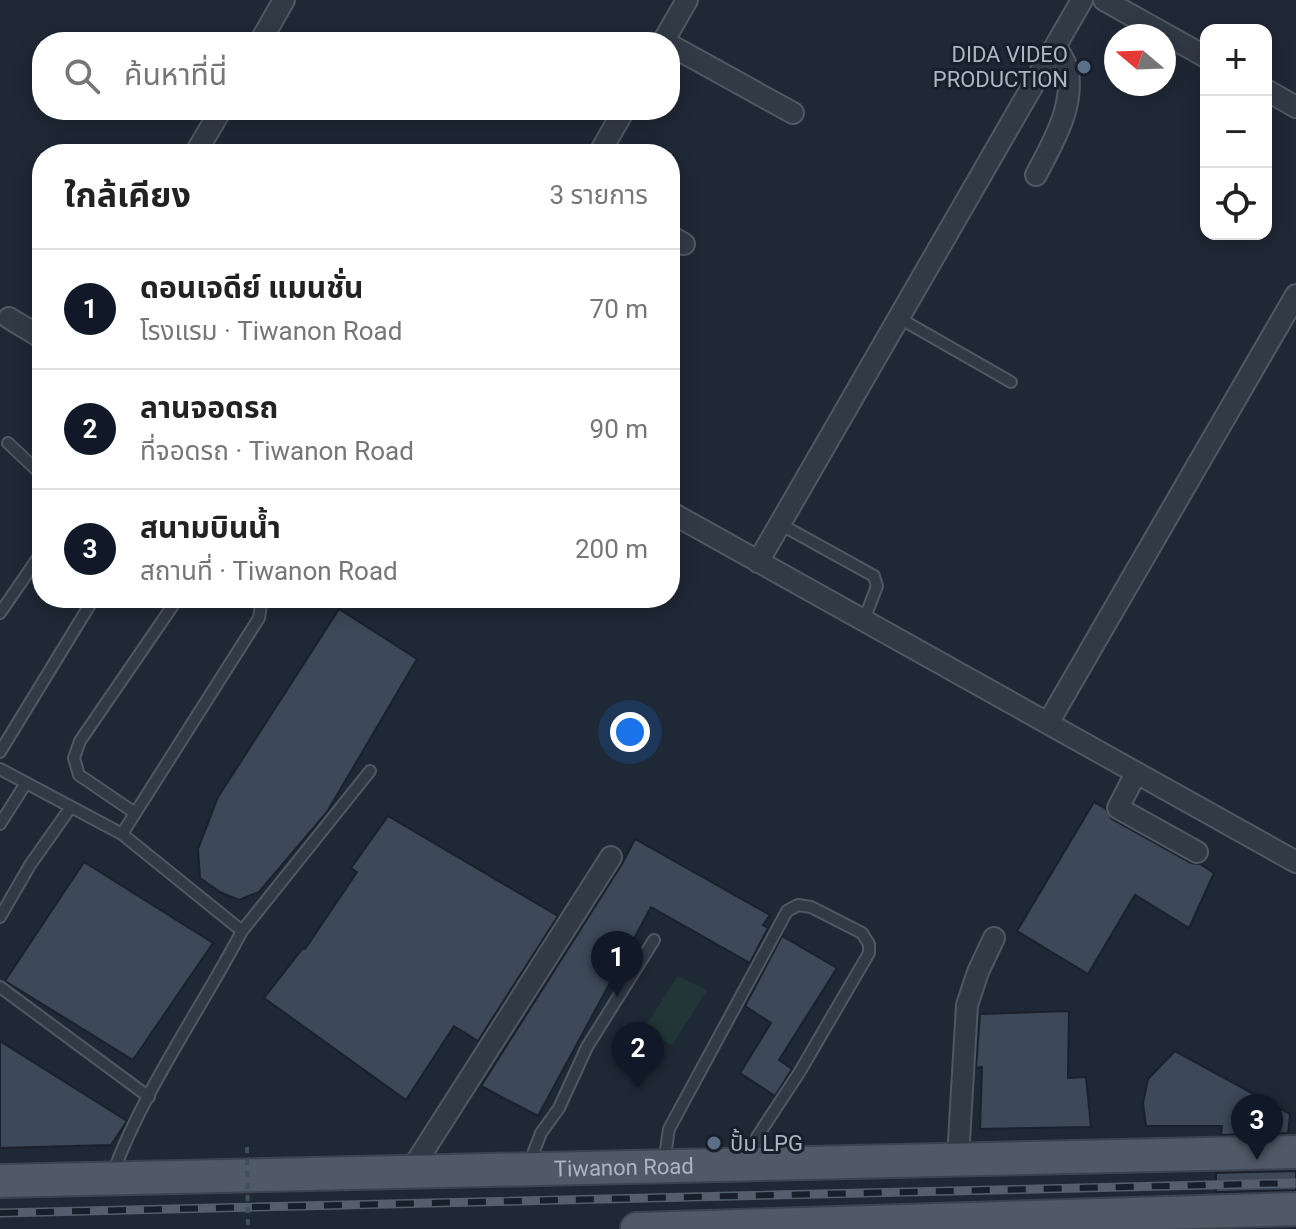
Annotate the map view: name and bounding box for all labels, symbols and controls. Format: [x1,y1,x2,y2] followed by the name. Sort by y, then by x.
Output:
[1104,24,1176,96] north arrow
[1200,24,1272,240] map controls
[1200,24,1272,96] button: +
[32,32,680,120] search box
[933,42,1068,92] place label: DIDA VIDEO PRODUCTION
[60,54,104,98] icon: search
[124,57,227,92] text: ค้นหาที่นี่
[1075,58,1093,76] marker: DIDA VIDEO PRODUCTION
[1200,96,1272,168] button: −
[1200,168,1272,240] button: locate
[64,175,191,215] text: ใกล้เคียง
[549,180,648,210] text: 3 รายการ
[140,270,364,305] text: ดอนเจดีย์ แมนชั่น
[83,294,97,324] text: 1
[590,294,648,324] text: 70 m
[140,316,402,346] text: โรงแรม · Tiwanon Road
[140,390,278,425] text: ลานจอดรถ
[83,414,97,444] text: 2
[590,414,648,444] text: 90 m
[140,436,414,466] text: ที่จอดรถ · Tiwanon Road
[140,510,281,545] text: สนามบินน้ำ
[83,534,97,564] text: 3
[575,534,648,564] text: 200 m
[140,556,398,586] text: สถานที่ · Tiwanon Road
[610,712,650,752] your location
[591,931,643,997] pin: 1
[612,1022,664,1088] pin: 2
[1231,1094,1283,1160] pin: 3
[730,1128,803,1156] place label: ปั้ม LPG
[705,1134,723,1152] marker: ปั้ม LPG
[554,1153,694,1181] street label: Tiwanon Road

